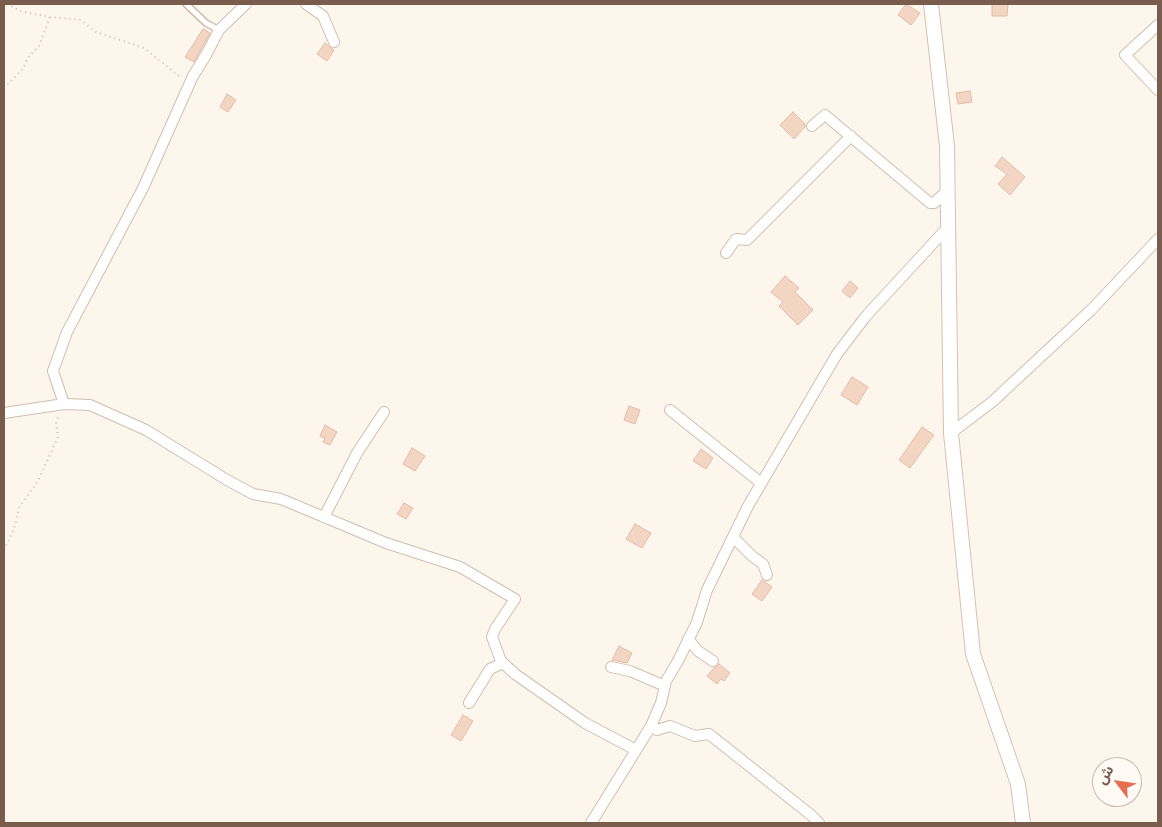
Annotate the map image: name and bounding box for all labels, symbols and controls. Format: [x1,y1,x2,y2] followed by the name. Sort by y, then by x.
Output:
[1092,757,1142,807] north arrow
[1092,762,1118,788] text: ش

